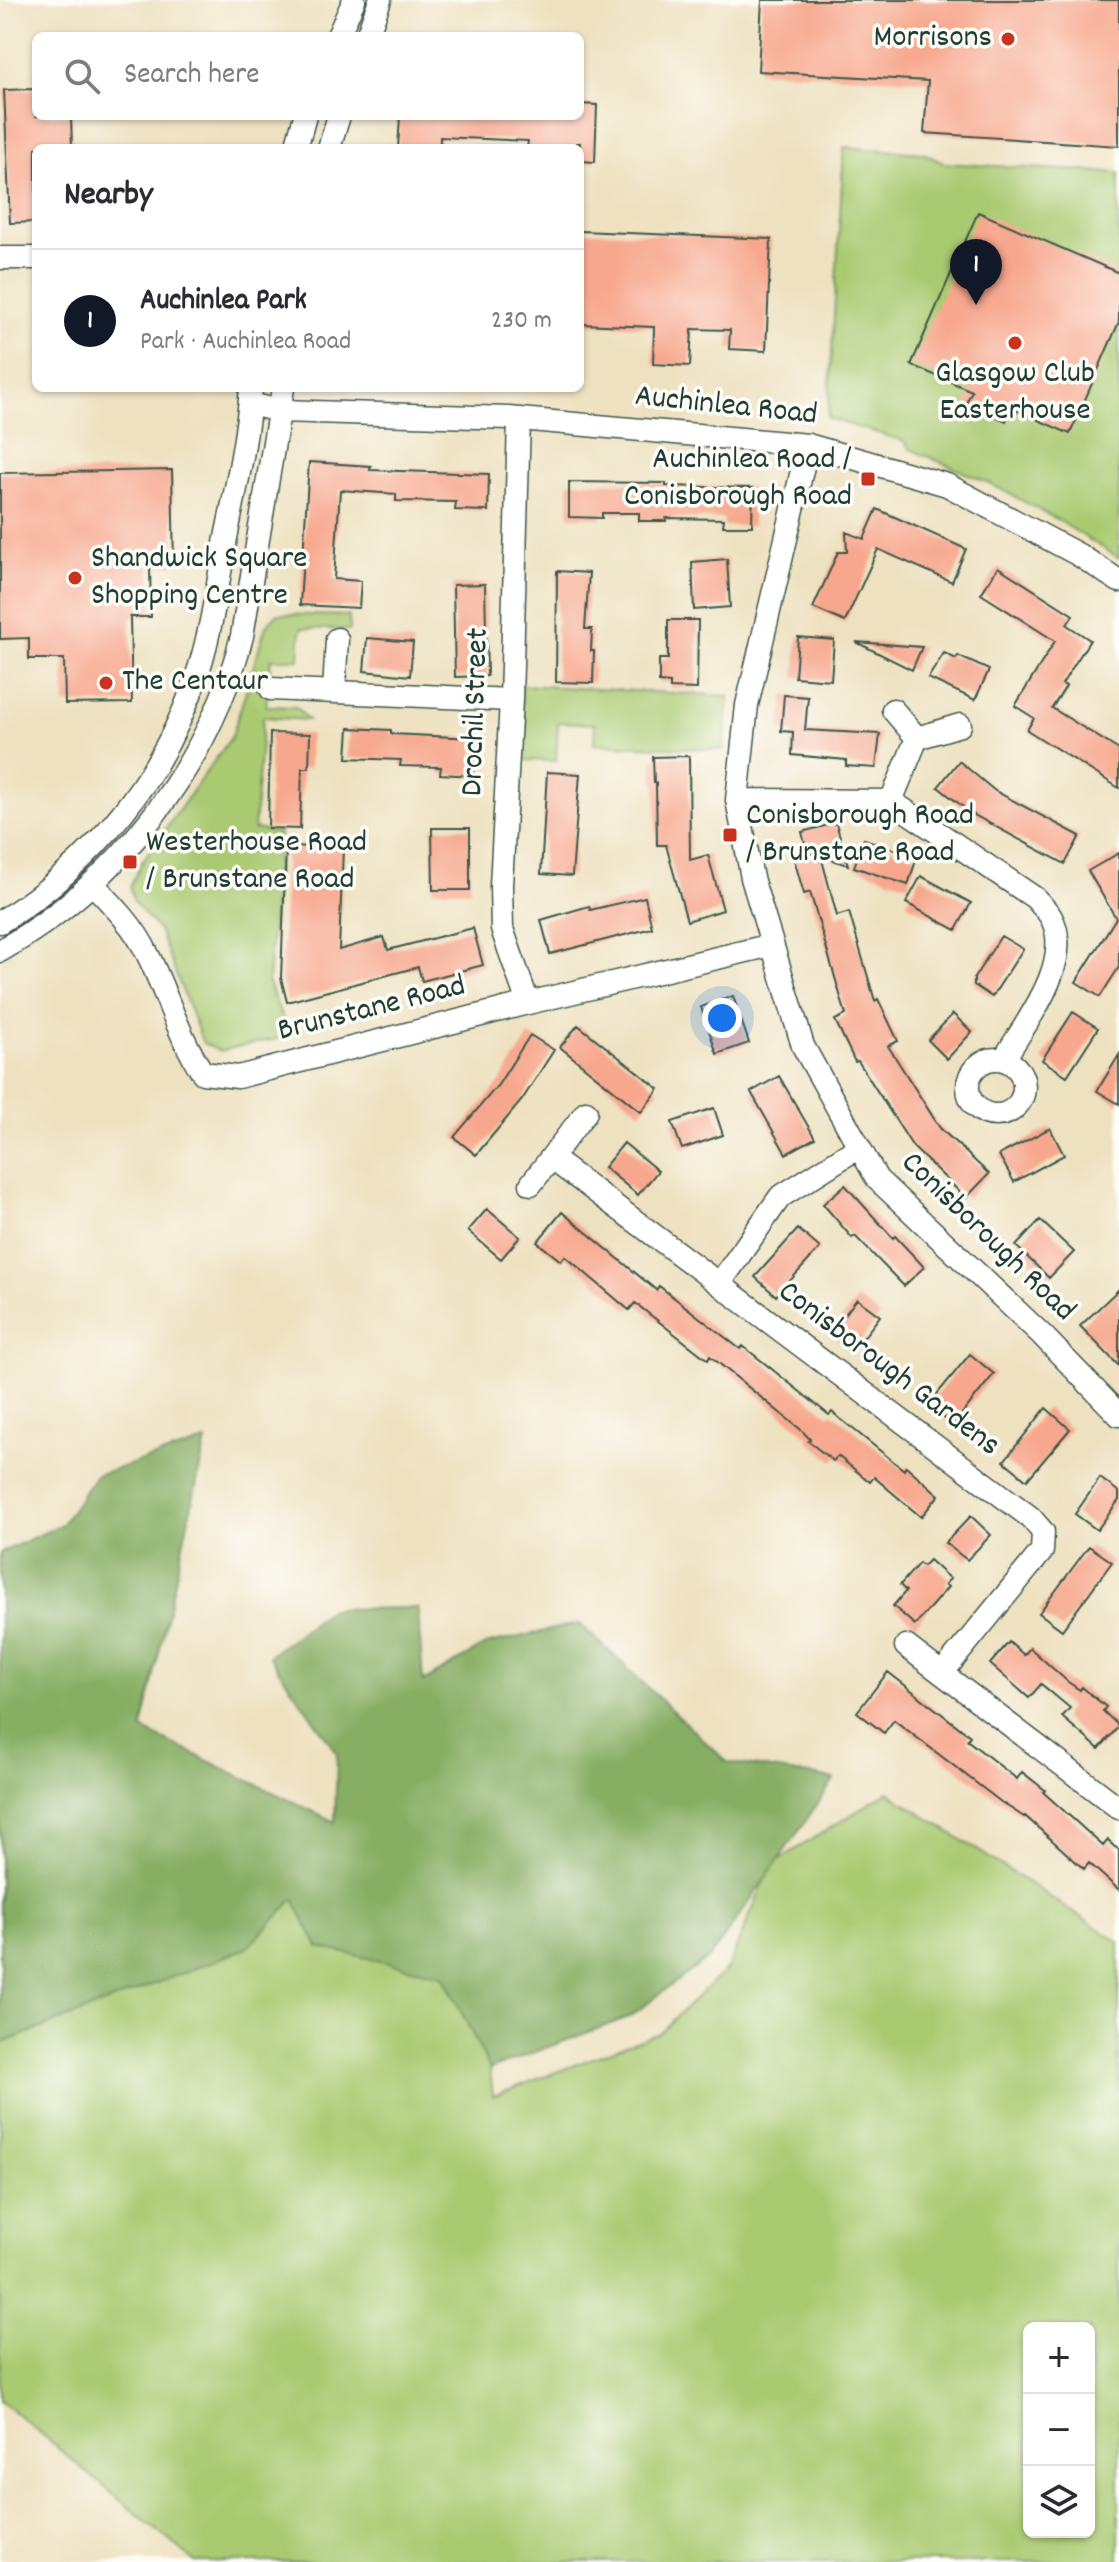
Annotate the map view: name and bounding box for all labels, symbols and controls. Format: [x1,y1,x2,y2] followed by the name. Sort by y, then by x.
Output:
[873,16,992,62] place label: Morrisons
[999,30,1017,48] marker: Morrisons
[32,32,584,120] search box
[60,54,104,98] icon: search
[124,55,260,98] text: Search here
[64,172,153,221] text: Nearby
[950,239,1002,305] pin: 1
[140,281,307,324] text: Auchinlea Park
[87,303,93,340] text: 1
[491,303,552,340] text: 230 m
[140,324,351,361] text: Park · Auchinlea Road
[1006,334,1024,352] marker: Glasgow Club Easterhouse
[935,352,1095,435] place label: Glasgow Club Easterhouse
[632,375,820,439] street label: Auchinlea Road
[624,438,852,521] place label: Auchinlea Road / Conisborough Road
[859,470,877,488] marker: Auchinlea Road / Conisborough Road
[91,537,307,620] place label: Shandwick Square Shopping Centre
[66,569,84,587] marker: Shandwick Square Shopping Centre
[451,627,503,797] street label: Drochil Street
[122,660,268,706] place label: The Centaur
[97,674,115,692] marker: The Centaur
[746,794,974,877] place label: Conisborough Road / Brunstane Road
[146,821,367,904] place label: Westerhouse Road / Brunstane Road
[721,826,739,844] marker: Conisborough Road / Brunstane Road
[121,853,139,871] marker: Westerhouse Road / Brunstane Road
[273,964,471,1056] street label: Brunstane Road
[702,998,742,1038] your location
[889,1142,1085,1334] street label: Conisborough Road
[767,1271,1009,1469] street label: Conisborough Gardens
[1023,2322,1095,2538] map controls
[1023,2322,1095,2394] button: +
[1023,2394,1095,2466] button: −
[1023,2466,1095,2538] button: layers

